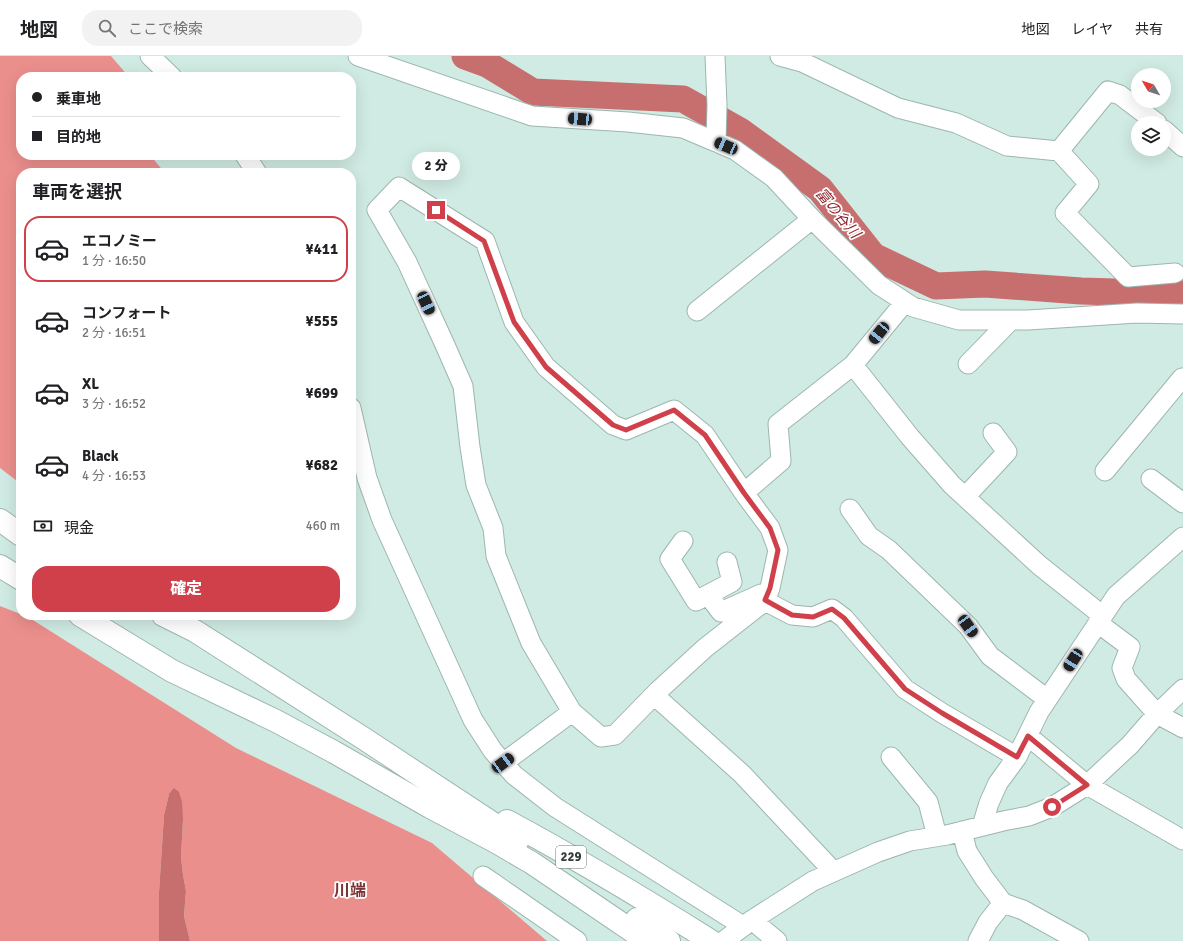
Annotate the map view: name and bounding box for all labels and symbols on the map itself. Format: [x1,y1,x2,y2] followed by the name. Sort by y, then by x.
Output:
[1131,68,1171,108] north arrow
[568,112,592,126] car
[713,136,739,156] car
[412,152,460,180] callout: 2 分
[812,184,865,243] water label: 富の谷川
[427,201,445,219] route end
[415,290,437,316] car
[867,320,891,346] car
[956,613,980,639] car
[1061,647,1085,673] car
[490,751,516,775] car
[1043,798,1061,816] route start
[556,846,586,868] road number: 229
[334,881,366,901] district label: 川端

